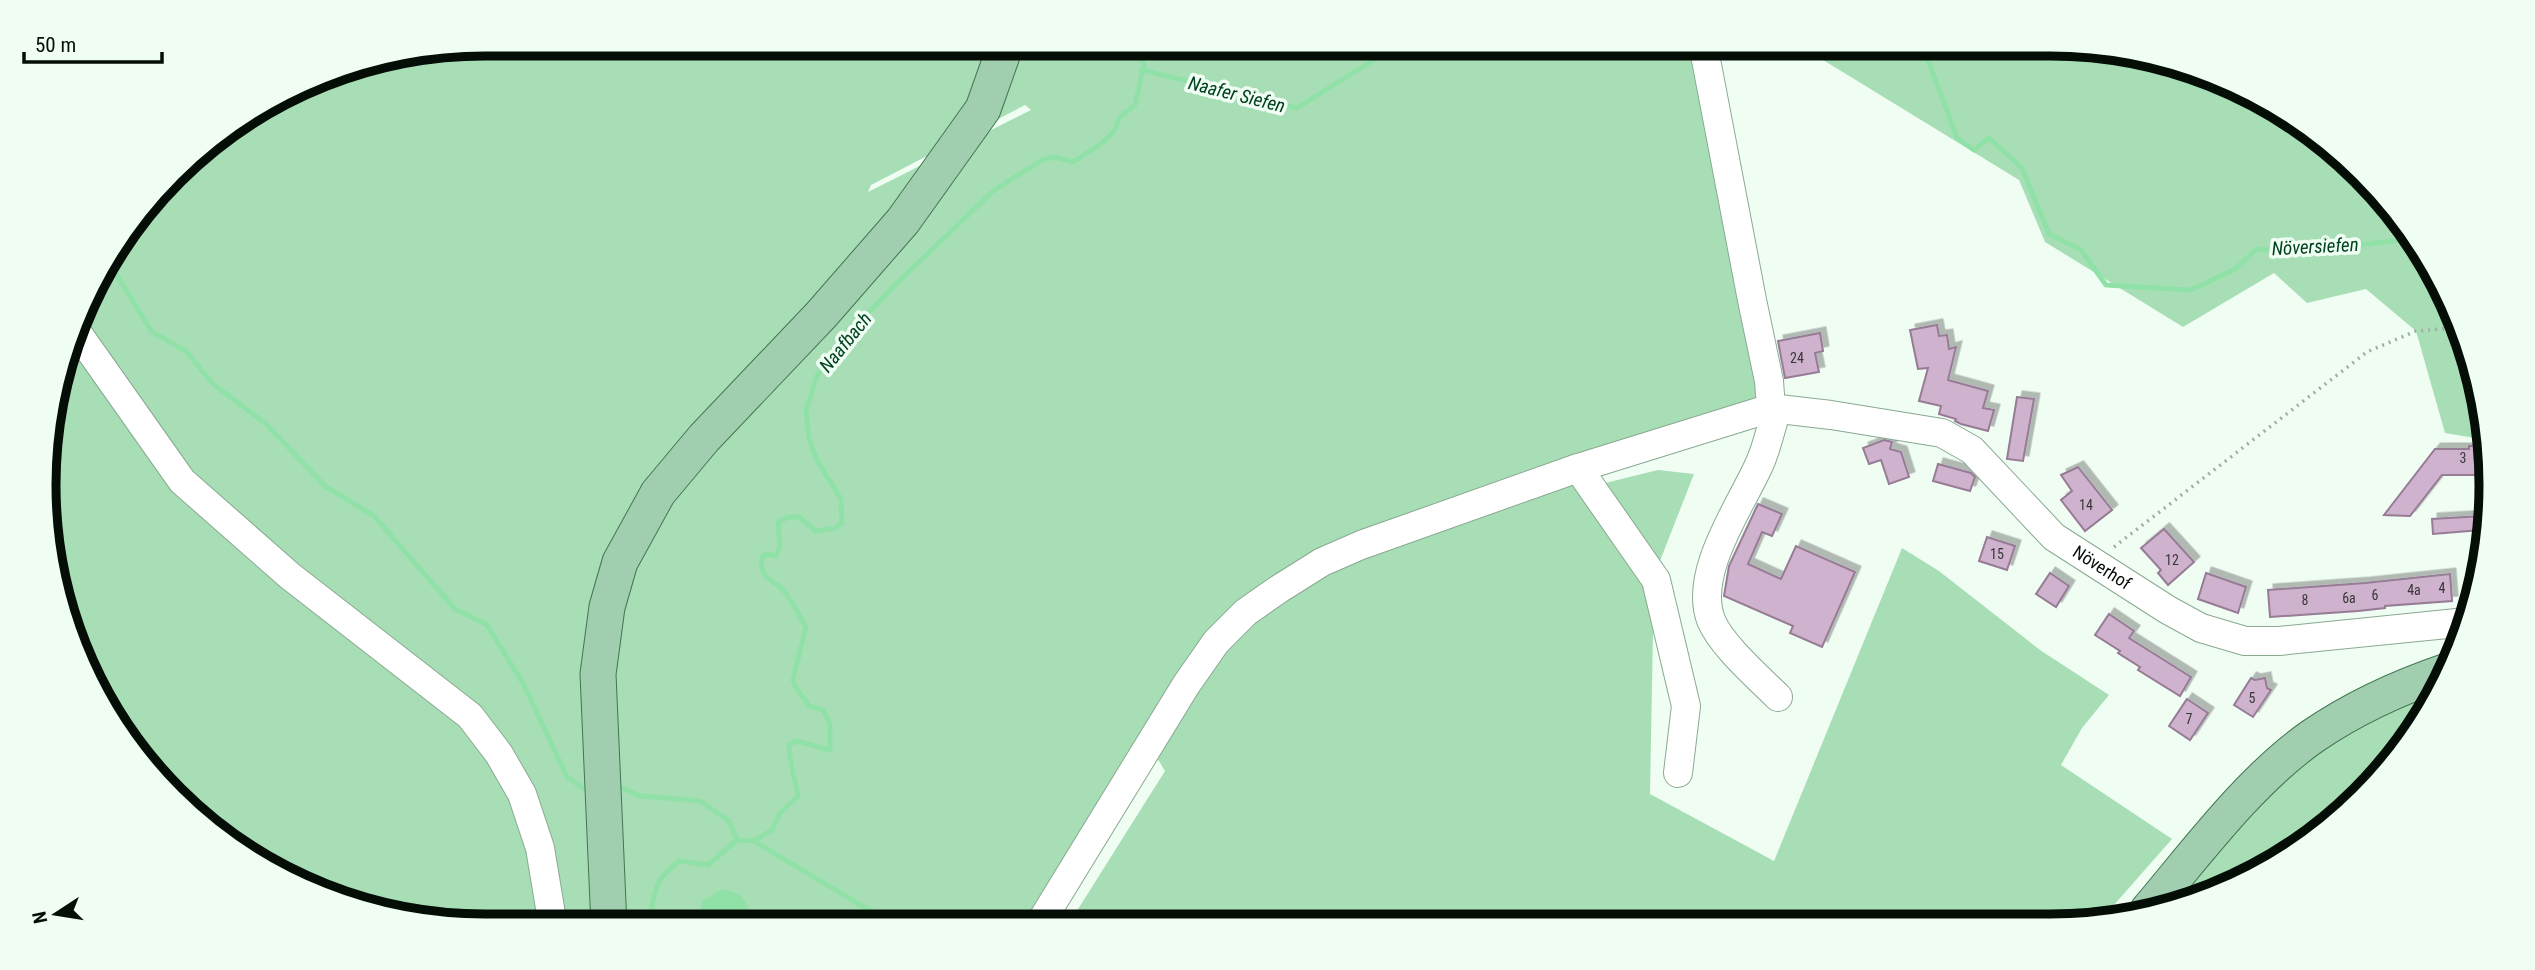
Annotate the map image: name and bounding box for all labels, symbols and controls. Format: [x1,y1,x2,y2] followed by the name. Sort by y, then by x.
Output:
[24,21,163,65] scale bar
[35,33,76,57] text: 50 m
[1186,71,1288,118] water label: Naafer Siefen
[2271,233,2359,260] water label: Növersiefen
[814,308,876,377] water label: Naafbach
[1790,350,1804,366] house number: 24
[2460,450,2466,466] house number: 3
[2079,497,2093,513] house number: 14
[2069,541,2135,594] street label: Növerhof
[1990,546,2004,562] house number: 15
[2165,552,2179,568] house number: 12
[2439,580,2446,596] house number: 4
[2407,582,2421,598] house number: 4a
[2372,587,2379,603] house number: 6
[2342,590,2356,606] house number: 6a
[2302,592,2309,608] house number: 8
[2249,690,2256,706] house number: 5
[2186,711,2193,727] house number: 7
[21,879,91,949] north arrow
[27,909,52,926] text: N

